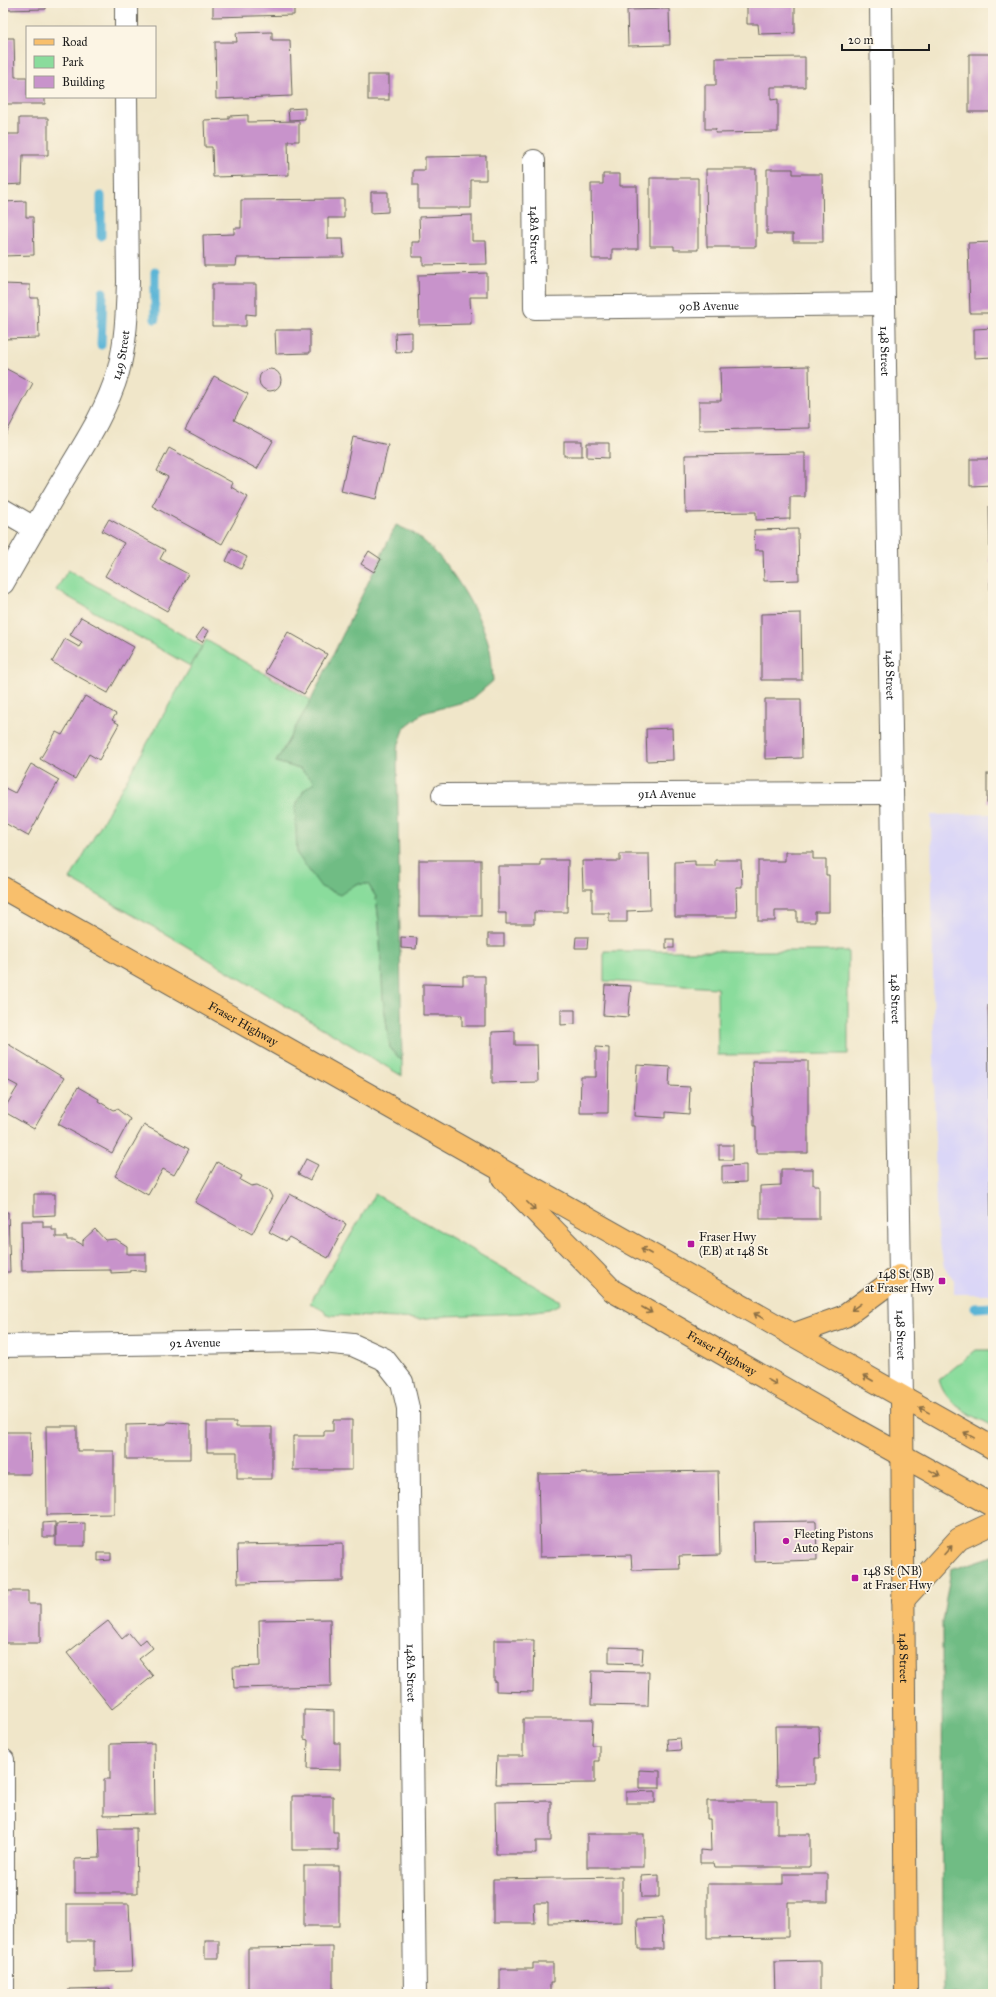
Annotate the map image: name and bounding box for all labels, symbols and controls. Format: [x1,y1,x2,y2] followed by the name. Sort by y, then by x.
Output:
[26,26,156,98] legend
[842,26,929,52] scale bar
[848,33,874,47] text: 20 m
[62,35,88,49] text: Road
[62,55,84,69] text: Park
[62,75,105,90] text: Building
[527,206,542,265] street label: 148A Street
[679,299,739,313] street label: 90B Avenue
[877,326,892,377] street label: 148 Street
[109,329,132,382] street label: 149 Street
[883,650,898,701] street label: 148 Street
[638,787,696,801] street label: 91A Avenue
[888,974,903,1025] street label: 148 Street
[206,999,281,1049] street label: Fraser Highway
[526,1201,535,1211] one-way arrow
[699,1230,769,1258] place label: Fraser Hwy (EB) at 148 St
[686,1239,696,1249] marker: Fraser Hwy (EB) at 148 St
[640,1247,652,1255] one-way arrow
[865,1267,934,1295] place label: 148 St (SB) at Fraser Hwy
[937,1276,947,1286] marker: 148 St (SB) at Fraser Hwy
[851,1303,862,1311] one-way arrow
[641,1306,653,1314] one-way arrow
[894,1310,908,1361] street label: 148 Street
[753,1311,765,1319] one-way arrow
[685,1328,759,1379] street label: Fraser Highway
[169,1335,221,1350] street label: 92 Avenue
[862,1374,874,1382] one-way arrow
[766,1378,778,1386] one-way arrow
[918,1405,930,1413] one-way arrow
[963,1430,975,1438] one-way arrow
[929,1469,941,1477] one-way arrow
[793,1527,873,1555] place label: Fleeting Pistons Auto Repair
[781,1536,791,1546] marker: Fleeting Pistons Auto Repair
[943,1546,952,1556] one-way arrow
[863,1564,932,1592] place label: 148 St (NB) at Fraser Hwy
[850,1573,860,1583] marker: 148 St (NB) at Fraser Hwy
[897,1633,911,1684] street label: 148 Street
[404,1644,419,1703] street label: 148A Street

